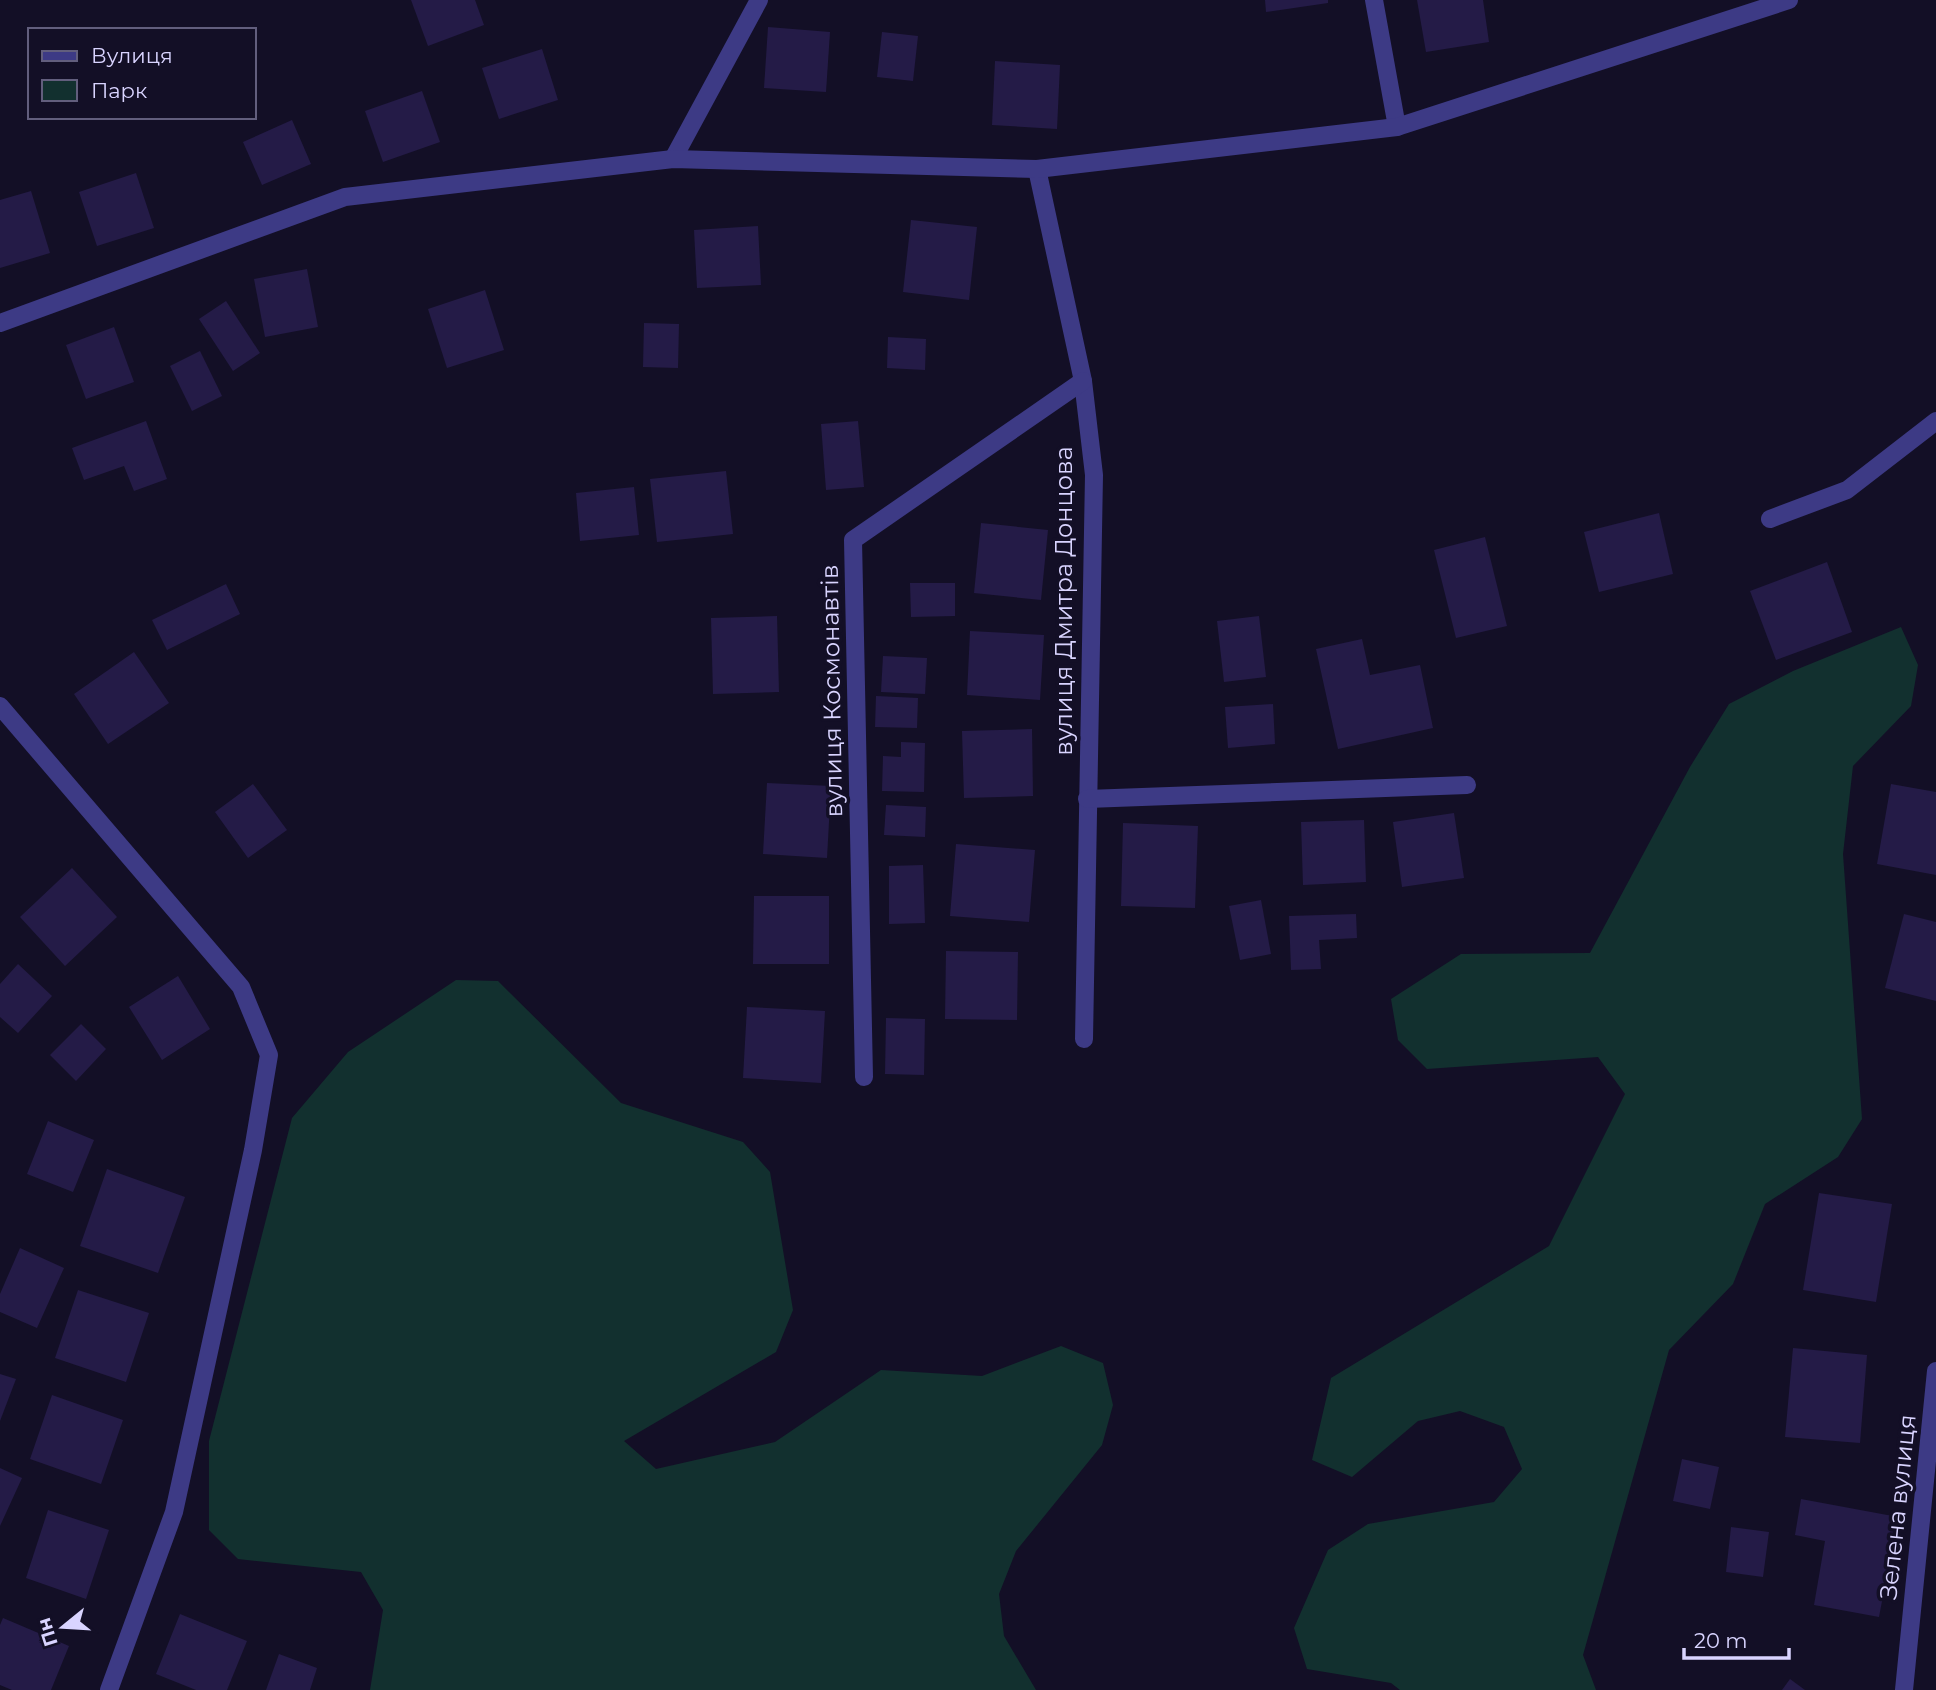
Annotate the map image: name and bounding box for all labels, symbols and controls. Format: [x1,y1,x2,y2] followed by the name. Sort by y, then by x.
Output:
[28,28,256,119] legend
[91,43,173,68] text: Вулиця
[91,78,147,103] text: Парк
[1049,446,1078,756] street label: вулиця Дмитра Донцова
[815,564,848,818] street label: вулиця Космонавтів
[1873,1413,1922,1601] street label: Зелена вулиця
[28,1592,98,1662] north arrow
[32,1615,63,1649] text: Пн
[1684,1616,1789,1660] scale bar
[1694,1628,1748,1653] text: 20 m

